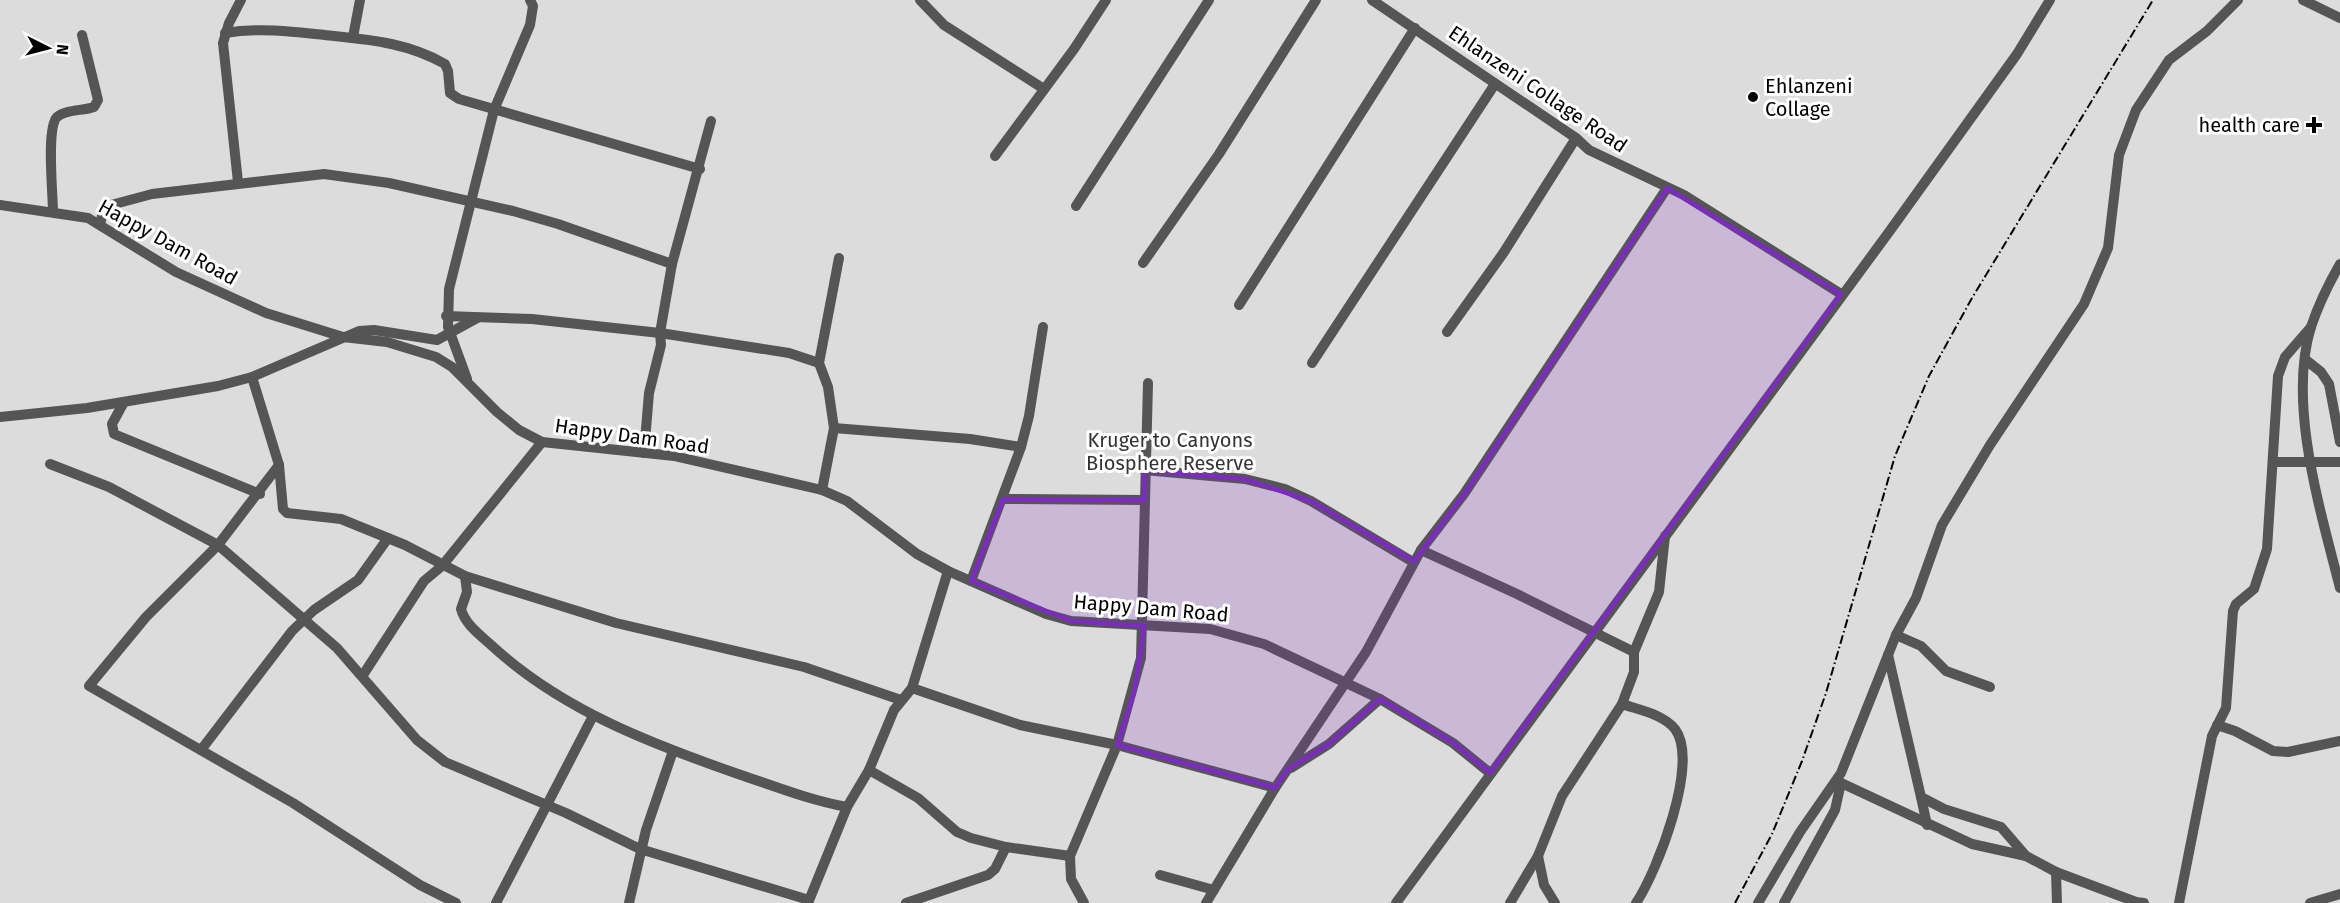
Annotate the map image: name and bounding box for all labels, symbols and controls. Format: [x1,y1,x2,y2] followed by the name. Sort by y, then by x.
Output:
[18,18,78,78] north arrow
[1444,20,1632,158] street label: Ehlanzeni Collage Road
[52,43,72,56] text: N
[1765,74,1853,121] place label: Ehlanzeni Collage
[1746,90,1760,104] marker: Ehlanzeni Collage
[2199,113,2300,137] place label: health care
[2305,116,2323,134] marker: health care
[94,194,242,290] street label: Happy Dam Road
[553,413,711,459] street label: Happy Dam Road
[1086,428,1254,475] park label: Kruger to Canyons Biosphere Reserve
[1073,589,1229,627] street label: Happy Dam Road

